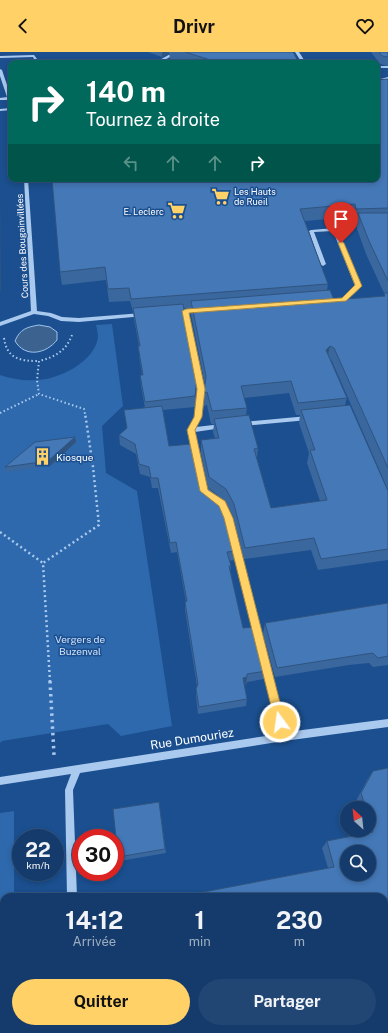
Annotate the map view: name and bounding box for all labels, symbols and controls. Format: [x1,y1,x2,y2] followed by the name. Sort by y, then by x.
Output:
[12,15,34,37] icon: back
[354,15,376,37] icon: heart
[173,16,215,37] text: Drivr
[86,75,166,108] text: 140 m
[20,76,72,128] icon: right
[86,109,220,130] text: Tournez à droite
[120,152,142,174] icon: left
[162,152,184,174] icon: ahead
[204,152,226,174] icon: ahead
[246,152,268,174] icon: right
[211,186,231,206] supermarket icon: Les Hauts de Rueil
[234,186,276,207] place label: Les Hauts de Rueil
[14,193,30,298] street label: Cours des Bougainvillées
[167,201,187,221] supermarket icon: E. Leclerc
[324,202,358,243] pin
[124,206,164,217] place label: E. Leclerc
[330,208,352,230] icon: arrive
[33,447,53,467] building icon: Kiosque
[56,451,94,463] place label: Kiosque
[55,633,105,657] park label: Vergers de Buzenval
[259,701,301,743] position arrow
[149,725,235,753] street label: Rue Dumouriez
[340,801,376,837] north arrow
[340,801,376,881] map controls
[72,829,124,881] speed limit sign: 30
[25,838,51,862] text: 22
[340,845,376,881] button: search
[26,859,50,871] text: km/h
[65,906,123,934] text: 14:12
[195,906,205,934] text: 1
[276,906,323,934] text: 230
[72,934,116,949] text: Arrivée
[189,934,211,949] text: min
[294,934,305,949] text: m
[12,979,190,1025] button: Quitter
[198,979,376,1025] button: Partager

